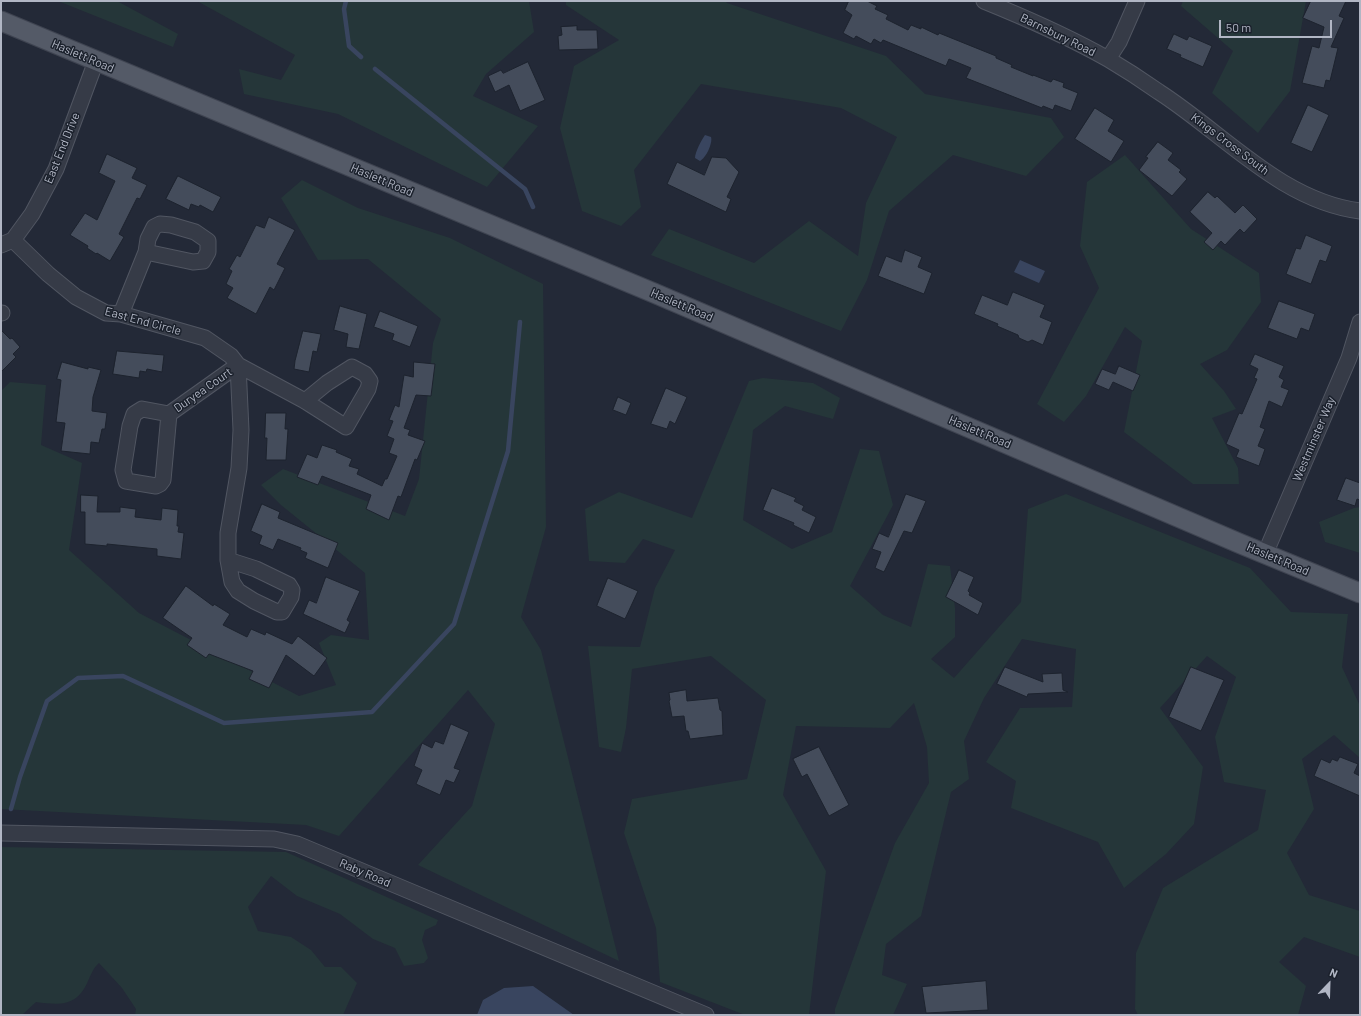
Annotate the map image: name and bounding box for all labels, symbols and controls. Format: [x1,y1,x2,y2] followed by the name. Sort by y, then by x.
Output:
[1018,10,1098,60] street label: Barnsbury Road
[1221,12,1334,38] scale bar
[1226,20,1251,34] text: 50 m
[50,36,116,76] street label: Haslett Road
[41,110,83,186] street label: East End Drive
[1188,110,1272,178] street label: Kings Cross South
[349,160,415,200] street label: Haslett Road
[649,285,715,325] street label: Haslett Road
[103,304,183,338] street label: East End Circle
[171,365,235,415] street label: Duryea Court
[1290,395,1338,483] street label: Westminster Way
[947,412,1013,452] street label: Haslett Road
[1245,539,1311,579] street label: Haslett Road
[337,856,393,890] street label: Raby Road
[1309,964,1349,1004] north arrow
[1328,965,1340,980] text: N

